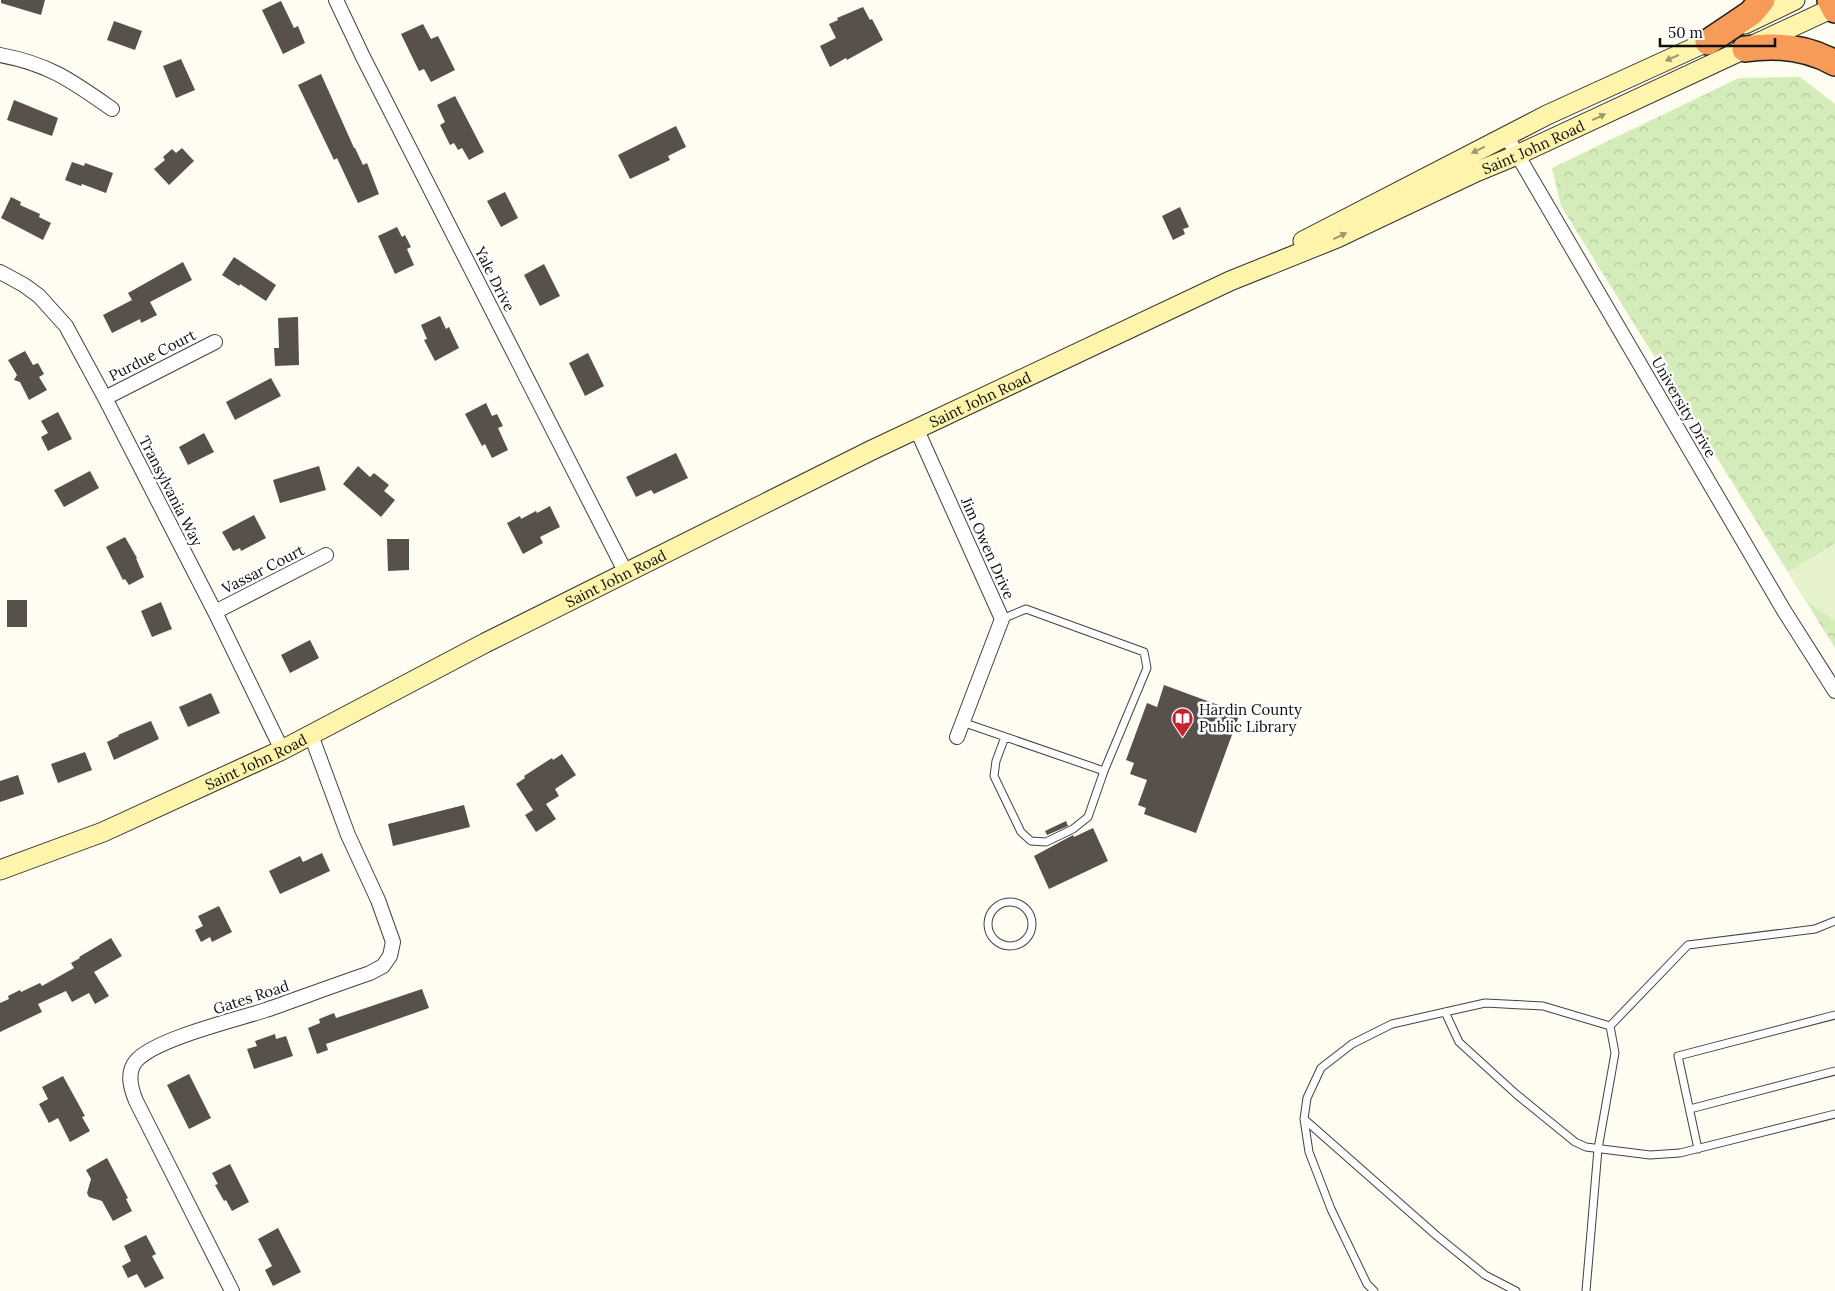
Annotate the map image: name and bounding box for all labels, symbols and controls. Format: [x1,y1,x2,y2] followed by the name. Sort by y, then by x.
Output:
[1660,15,1775,47] scale bar
[1668,23,1703,42] text: 50 m
[1665,54,1679,62] one-way arrow
[1592,112,1606,120] one-way arrow
[1479,116,1587,178] street label: Saint John Road
[1471,146,1485,154] one-way arrow
[1333,232,1347,240] one-way arrow
[470,243,519,315] street label: Yale Drive
[105,325,199,385] street label: Purdue Court
[1647,353,1721,461] street label: University Drive
[926,367,1034,431] street label: Saint John Road
[135,433,207,549] street label: Transylvania Way
[957,493,1019,602] street label: Jim Owen Drive
[218,540,308,598] street label: Vassar Court
[562,545,669,611] street label: Saint John Road
[1199,700,1302,736] place label: Hardin County Public Library
[1171,706,1195,737] library icon: Hardin County Public Library
[202,729,310,794] street label: Saint John Road
[211,976,291,1018] street label: Gates Road

